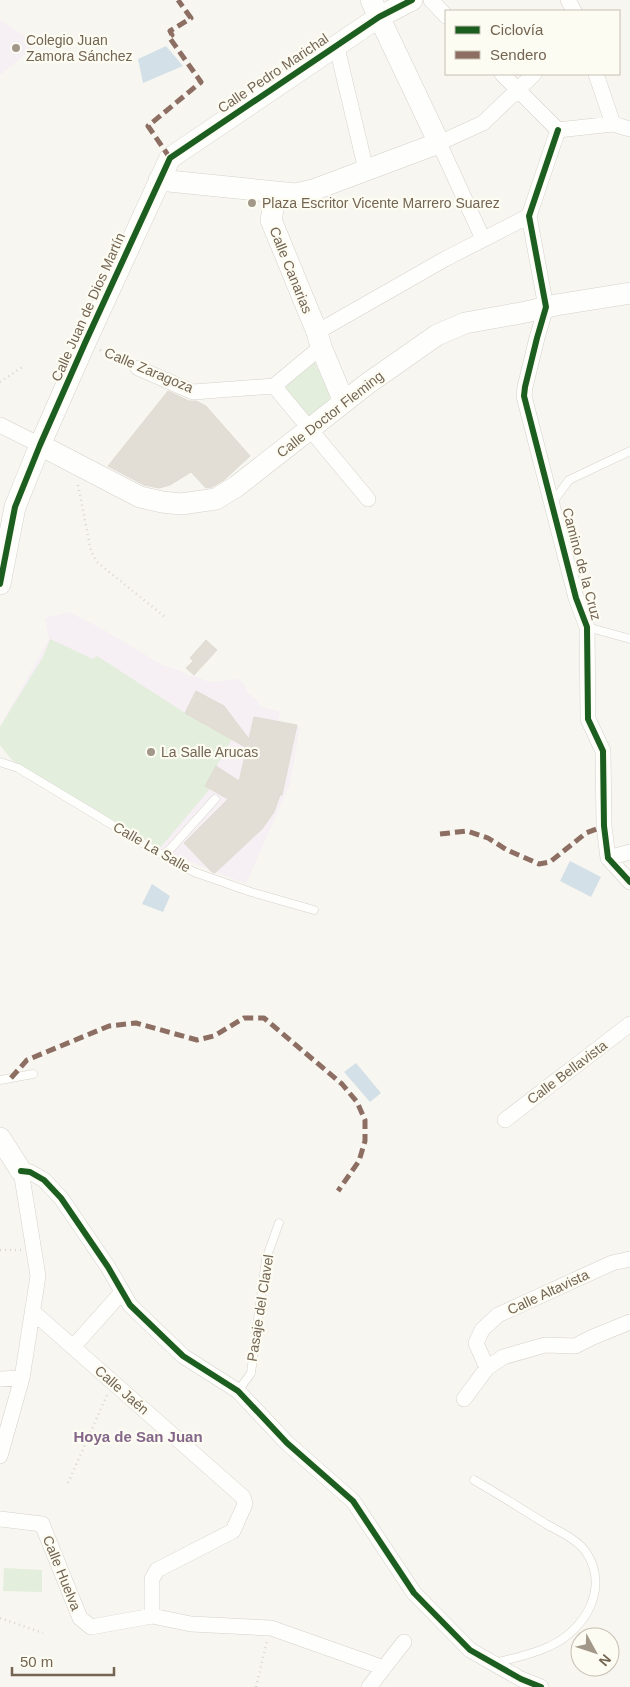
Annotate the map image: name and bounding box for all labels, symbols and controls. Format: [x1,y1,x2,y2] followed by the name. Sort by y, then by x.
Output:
[445,10,620,75] legend
[490,21,544,38] text: Ciclovía
[215,30,331,116] street label: Calle Pedro Marichal
[26,32,133,64] place label: Colegio Juan Zamora Sánchez
[10,42,22,54] marker: Colegio Juan Zamora Sánchez
[490,46,547,63] text: Sendero
[262,195,500,211] place label: Plaza Escritor Vicente Marrero Suarez
[246,197,258,209] marker: Plaza Escritor Vicente Marrero Suarez
[266,224,316,316] street label: Calle Canarias
[48,230,128,384] street label: Calle Juan de Dios Martín
[102,344,196,396] street label: Calle Zaragoza
[274,367,386,461] street label: Calle Doctor Fleming
[559,506,605,622] street label: Camino de la Cruz
[161,744,258,760] place label: La Salle Arucas
[145,746,157,758] marker: La Salle Arucas
[111,818,194,876] street label: Calle La Salle
[524,1037,610,1107] street label: Calle Bellavista
[244,1253,276,1363] street label: Pasaje del Clavel
[505,1266,591,1318] street label: Calle Altavista
[92,1362,152,1418] street label: Calle Jaén
[73,1428,203,1445] district label: Hoya de San Juan
[40,1533,84,1613] street label: Calle Huelva
[570,1627,620,1677] north arrow
[12,1644,115,1676] scale bar
[596,1651,614,1669] text: N
[20,1653,53,1670] text: 50 m

